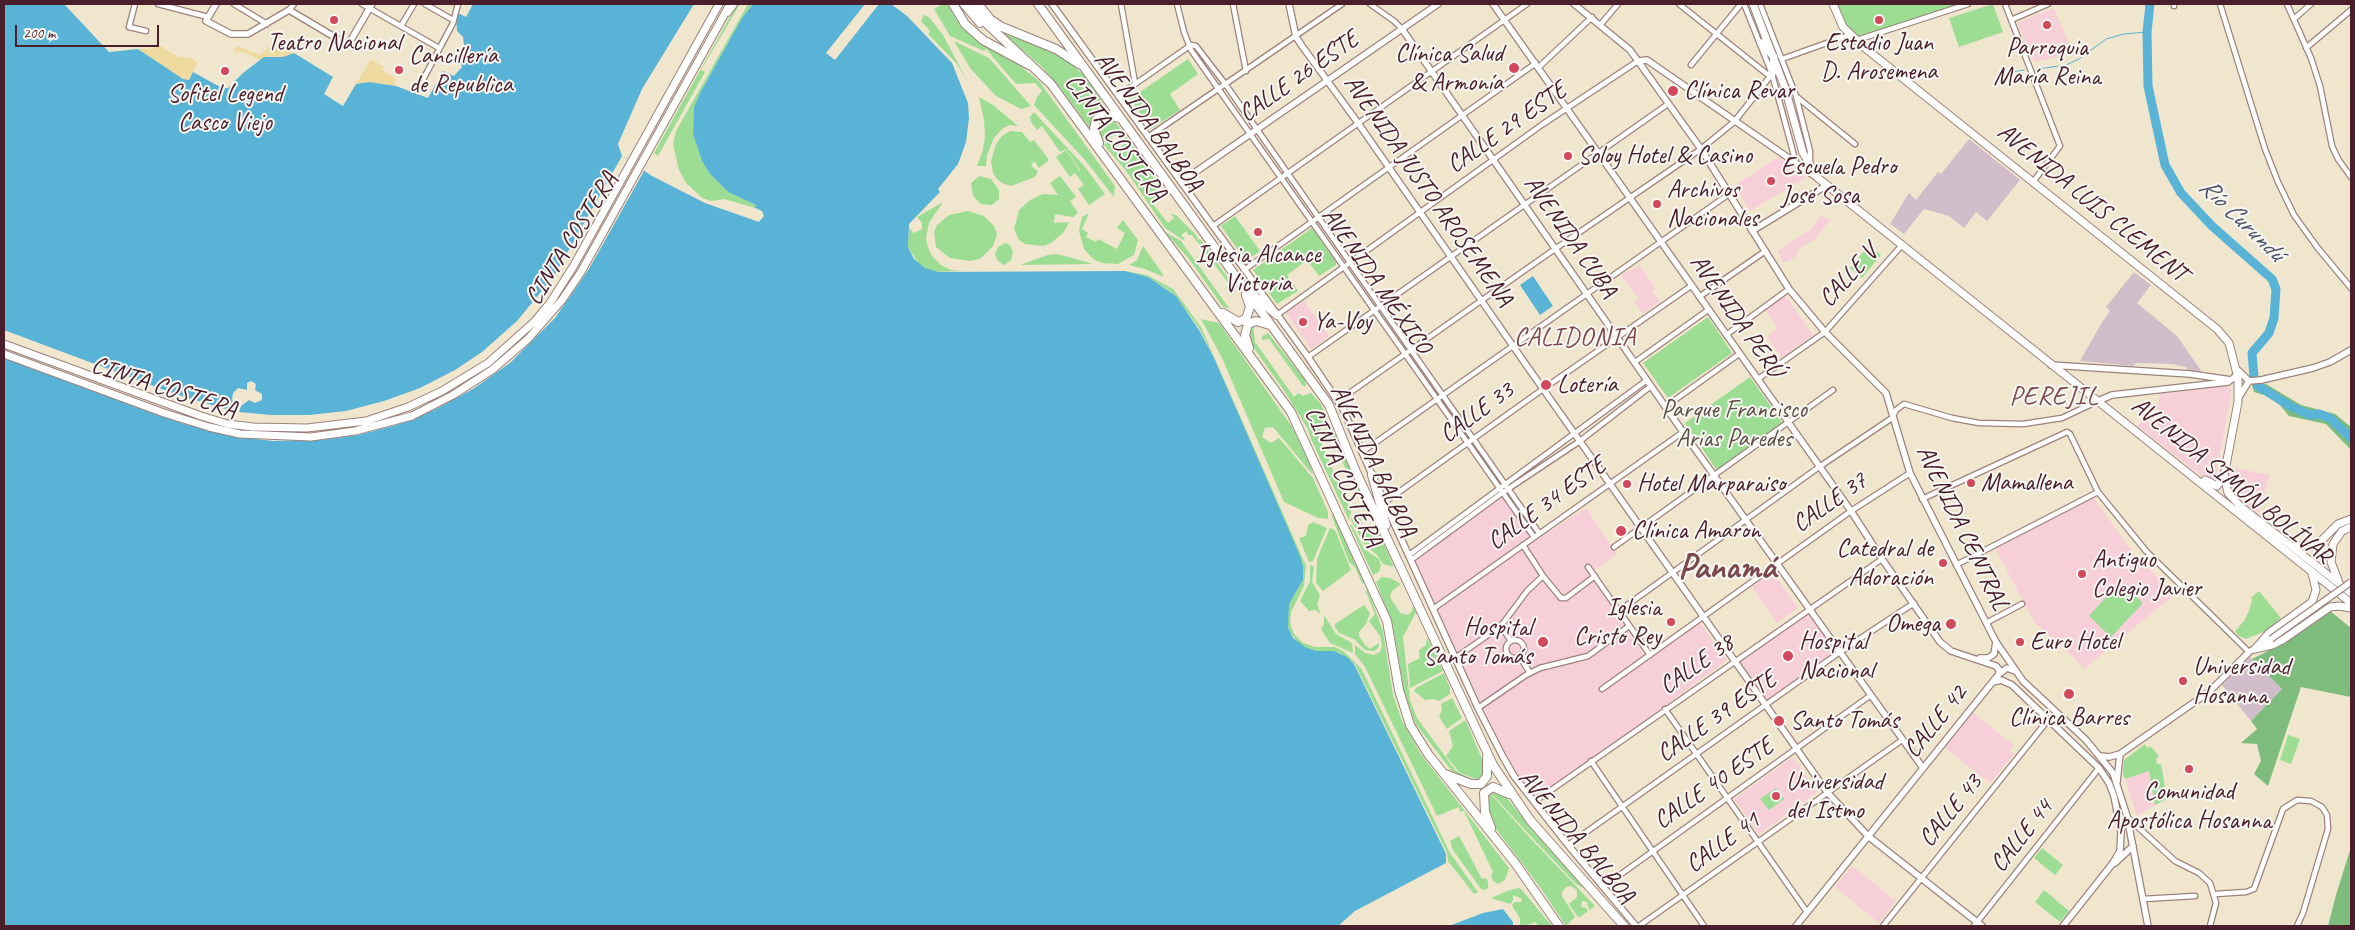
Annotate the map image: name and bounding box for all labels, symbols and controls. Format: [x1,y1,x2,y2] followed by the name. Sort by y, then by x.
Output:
[328,14,340,26] marker: Teatro Nacional
[1873,14,1885,26] marker: Estadio Juan D. Arosemena
[18,15,161,47] scale bar
[2041,19,2053,31] marker: Parroquia María Reina
[23,24,55,43] text: 200 m
[1233,25,1365,129] street label: CALLE 26 ESTE
[267,28,401,58] place label: Teatro Nacional
[1821,28,1937,87] place label: Estadio Juan D. Arosemena
[1993,33,2101,92] place label: Parroquia María Reina
[1395,39,1503,98] place label: Clínica Salud & Armonía
[409,41,513,100] place label: Cancillería de Republica
[1087,46,1209,198] street label: AVENIDA BALBOA
[1507,61,1521,75] marker: Clínica Salud & Armonía
[393,64,405,76] marker: Cancillería de Republica
[219,65,231,77] marker: Sofitel Legend Casco Viejo
[1058,69,1172,207] street label: CINTA COSTERA
[1337,70,1519,312] street label: AVENIDA JUSTO AROSEMENA
[1441,76,1573,180] street label: CALLE 29 ESTE
[1684,76,1794,106] place label: Clínica Revar
[167,79,283,138] place label: Sofitel Legend Casco Viejo
[1666,84,1680,98] marker: Clínica Revar
[1991,117,2193,289] street label: AVENIDA LUIS CLEMENT
[1578,141,1752,171] place label: Soloy Hotel & Casino
[1562,150,1574,162] marker: Soloy Hotel & Casino
[1781,152,1896,211] place label: Escuela Pedro José Sosa
[519,167,625,311] street label: CINTA COSTERA
[1517,170,1623,304] street label: AVENIDA CUBA
[2192,172,2290,268] water label: Río Curundú
[1667,175,1758,234] place label: Archivos Nacionales
[1765,175,1777,187] marker: Escuela Pedro José Sosa
[1651,198,1663,210] marker: Archivos Nacionales
[1314,202,1438,360] street label: AVENIDA MÉXICO
[1252,226,1264,238] marker: Iglesia Alcance Victoria
[1813,238,1885,314] street label: CALLE V
[1195,240,1321,299] place label: Iglesia Alcance Victoria
[1683,249,1789,383] street label: AVENIDA PERÚ
[1313,307,1372,337] place label: Ya-Voy
[1297,316,1309,328] marker: Ya-Voy
[1513,322,1637,354] district label: CALIDONIA
[87,350,241,426] street label: CINTA COSTERA
[1557,370,1617,400] place label: Lotería
[1434,376,1520,450] street label: CALLE 33
[1539,378,1553,392] marker: Lotería
[1323,380,1423,542] street label: AVENIDA BALBOA
[2009,381,2099,413] district label: PEREJIL
[2125,391,2337,571] street label: AVENIDA SIMÓN BOLÍVAR
[1661,395,1807,454] park label: Parque Francisco Arias Paredes
[1297,402,1389,552] street label: CINTA COSTERA
[1909,441,2015,615] street label: AVENIDA CENTRAL
[1482,451,1612,557] street label: CALLE 34 ESTE
[1787,467,1873,539] street label: CALLE 37
[1981,468,2073,498] place label: Mamallena
[1637,469,1785,499] place label: Hotel Marparaiso
[1965,477,1977,489] marker: Mamallena
[1621,478,1633,490] marker: Hotel Marparaiso
[1632,516,1760,546] place label: Clínica Amaron
[1614,524,1628,538] marker: Clínica Amaron
[1837,534,1933,593] place label: Catedral de Adoración
[2092,545,2201,604] place label: Antiguo Colegio Javier
[1678,548,1776,590] district label: Panamá
[1937,557,1949,569] marker: Catedral de Adoración
[2076,568,2088,580] marker: Antiguo Colegio Javier
[1574,593,1661,652] place label: Iglesia Cristo Rey
[1886,609,1940,639] place label: Omega
[1423,613,1532,672] place label: Hospital Santo Tomás
[1665,616,1677,628] marker: Iglesia Cristo Rey
[1944,617,1958,631] marker: Omega
[1799,627,1874,686] place label: Hospital Nacional
[2030,627,2120,657] place label: Euro Hotel
[1654,629,1740,701] street label: CALLE 38
[1536,635,1550,649] marker: Hospital Santo Tomás
[2014,636,2026,648] marker: Euro Hotel
[1781,649,1795,663] marker: Hospital Nacional
[2193,652,2290,711] place label: Universidad Hosanna
[1651,665,1783,769] street label: CALLE 39 ESTE
[2177,675,2189,687] marker: Universidad Hosanna
[1898,680,1974,764] street label: CALLE 42
[2062,687,2076,701] marker: Clínica Barres
[2009,703,2129,733] place label: Clínica Barres
[1790,706,1899,736] place label: Santo Tomás
[1772,714,1786,728] marker: Santo Tomás
[1648,732,1780,836] street label: CALLE 40 ESTE
[2183,763,2195,775] marker: Comunidad Apostólica Hosanna
[1511,764,1641,910] street label: AVENIDA BALBOA
[1786,767,1883,826] place label: Universidad del Istmo
[1913,769,1989,853] street label: CALLE 43
[2107,777,2271,836] place label: Comunidad Apostólica Hosanna
[1770,790,1782,802] marker: Universidad del Istmo
[1984,794,2060,878] street label: CALLE 44
[1680,806,1766,880] street label: CALLE 41

